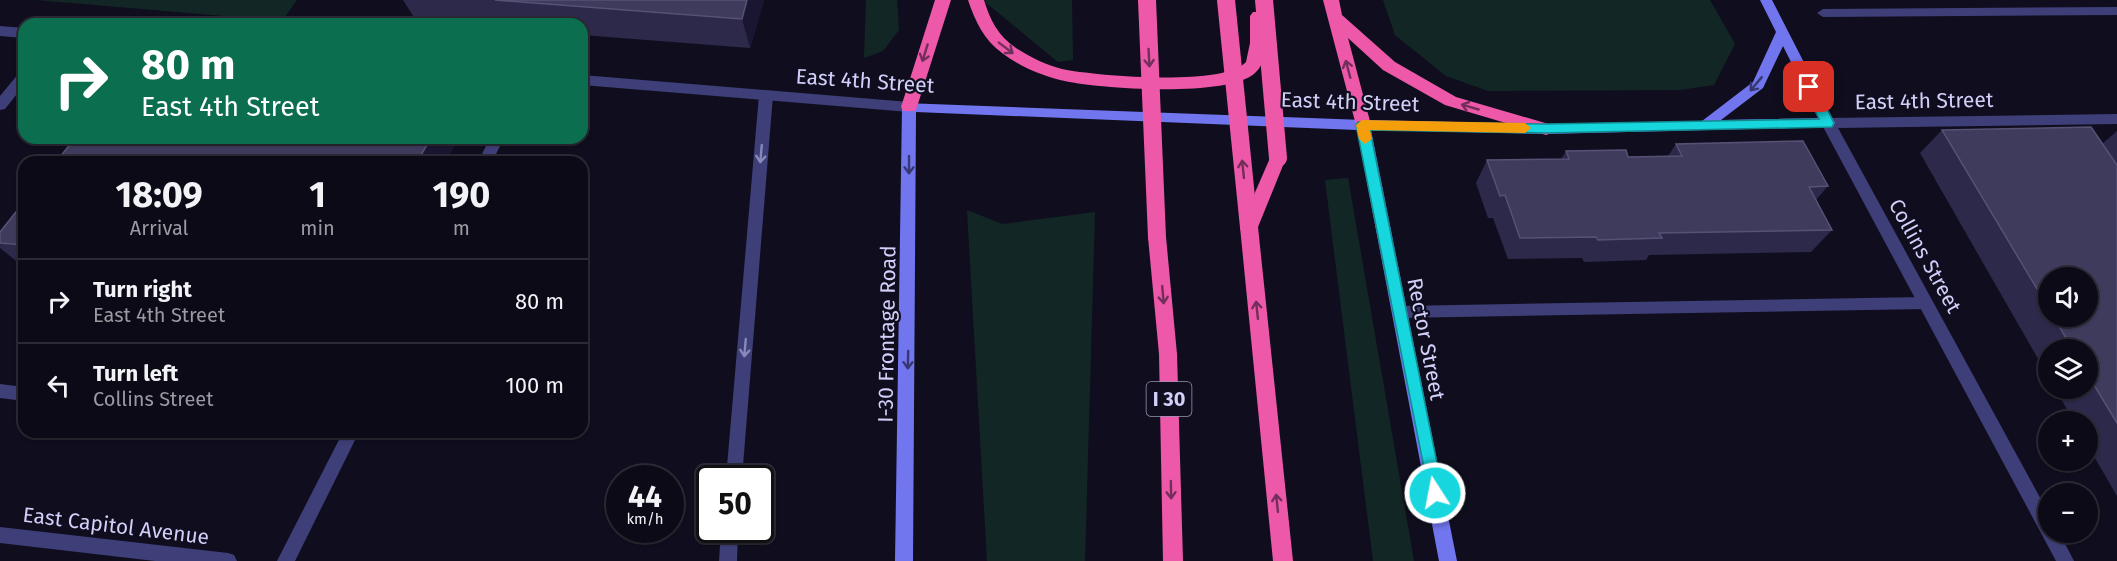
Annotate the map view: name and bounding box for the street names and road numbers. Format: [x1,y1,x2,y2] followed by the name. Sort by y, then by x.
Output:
[795,63,936,99] street label: East 4th Street
[1280,87,1420,117] street label: East 4th Street
[1854,87,1994,115] street label: East 4th Street
[1883,194,1967,318] street label: Collins Street
[872,245,902,423] street label: I-30 Frontage Road
[1401,276,1451,403] street label: Rector Street
[1146,382,1192,416] road number: I 30
[21,502,211,550] street label: East Capitol Avenue

